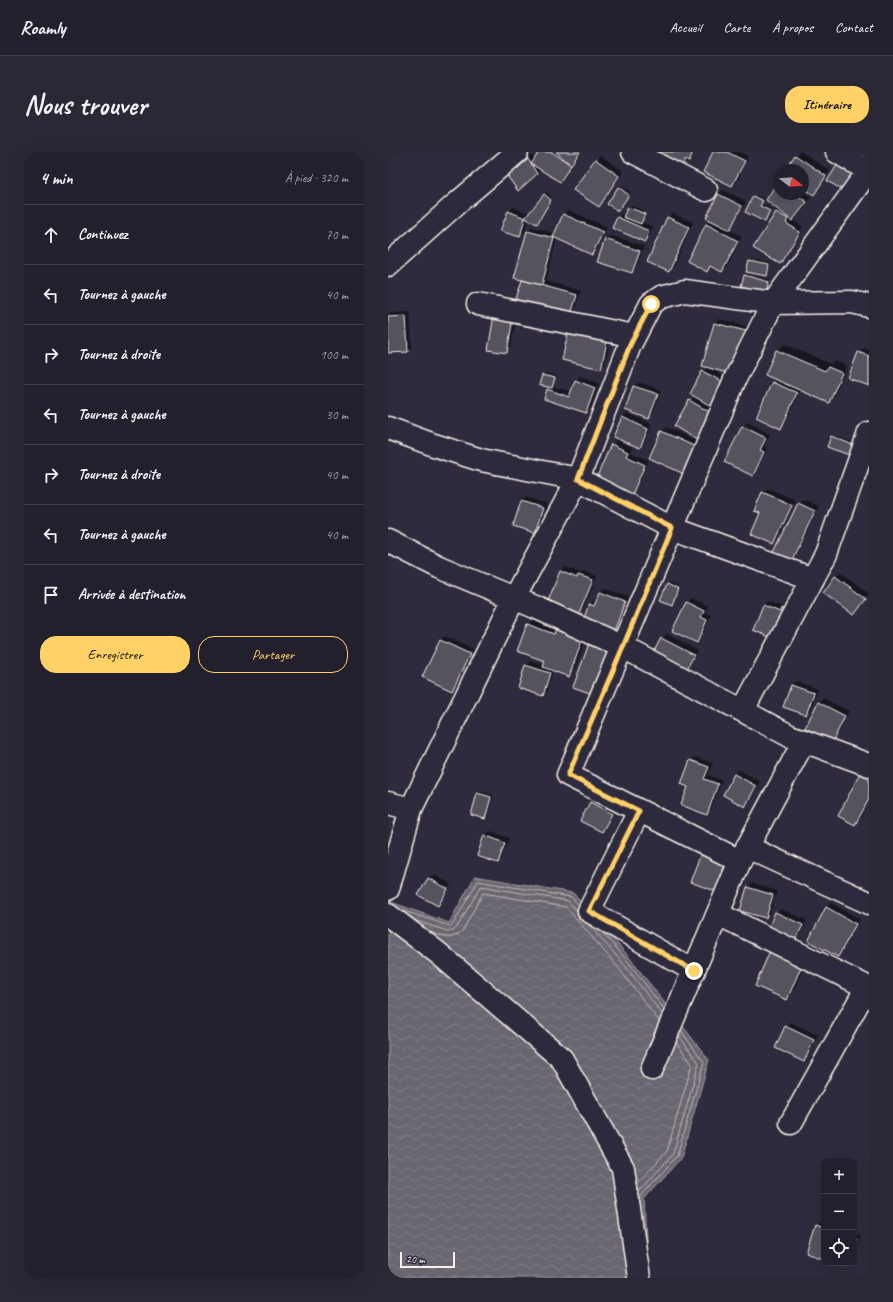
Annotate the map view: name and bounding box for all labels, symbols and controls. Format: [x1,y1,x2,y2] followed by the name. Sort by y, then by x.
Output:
[20,16,66,40] text: Roamly
[670,19,701,36] text: Accueil
[723,19,750,36] text: Carte
[772,19,813,36] text: À propos
[835,19,873,36] text: Contact
[785,86,869,123] button: Itinéraire
[24,87,147,122] text: Nous trouver
[773,164,809,200] north arrow
[40,168,73,189] text: 4 min
[285,170,348,186] text: À pied · 320 m
[40,224,62,246] icon: ahead
[78,225,128,244] text: Continuez
[326,227,348,243] text: 70 m
[40,284,62,306] icon: left
[78,285,165,304] text: Tournez à gauche
[326,287,348,303] text: 40 m
[642,295,660,313] route start
[40,344,62,366] icon: right
[78,345,160,364] text: Tournez à droite
[320,347,348,363] text: 100 m
[40,404,62,426] icon: left
[78,405,165,424] text: Tournez à gauche
[326,407,348,423] text: 30 m
[40,464,62,486] icon: right
[78,465,160,484] text: Tournez à droite
[326,467,348,483] text: 40 m
[40,524,62,546] icon: left
[78,525,165,544] text: Tournez à gauche
[326,527,348,543] text: 40 m
[40,584,62,606] icon: arrive
[78,585,186,604] text: Arrivée à destination
[40,636,190,673] button: Enregistrer
[198,636,348,673] button: Partager
[685,962,703,980] route end
[821,1158,857,1266] map controls
[821,1158,857,1194] button: +
[821,1194,857,1230] button: −
[821,1230,857,1266] button: locate
[400,1250,455,1269] scale bar
[406,1252,425,1266] text: 20 m

